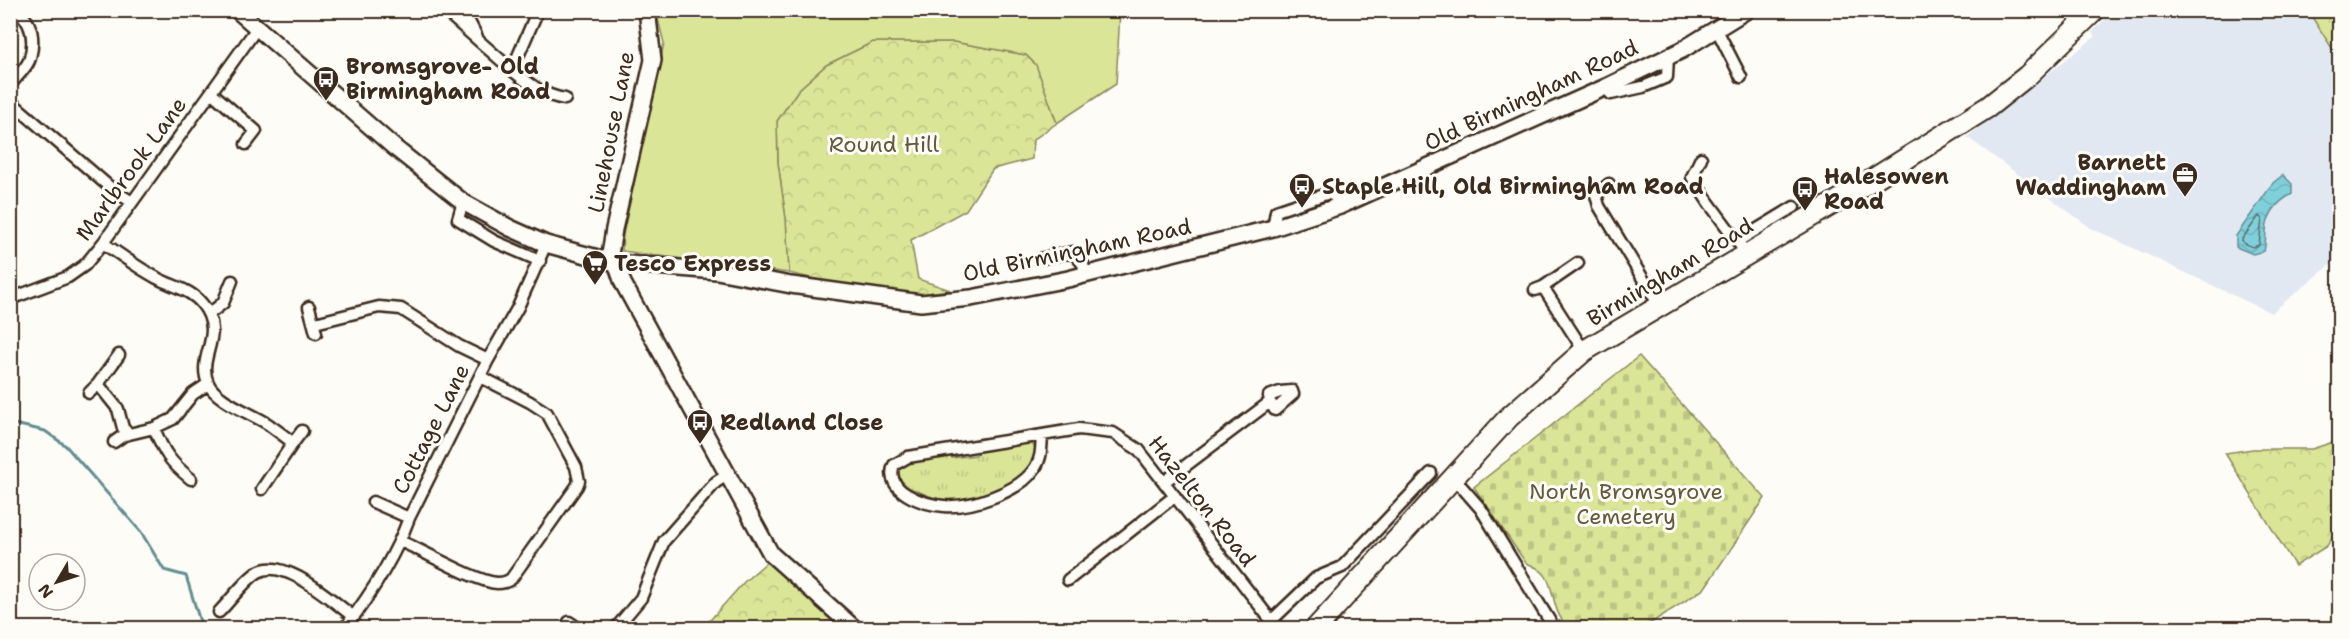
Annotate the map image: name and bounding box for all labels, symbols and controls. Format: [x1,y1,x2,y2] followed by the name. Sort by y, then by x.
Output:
[1419,33,1643,157] street label: Old Birmingham Road
[581,49,641,215] street label: Linehouse Lane
[346,52,550,106] place label: Bromsgrove- Old Birmingham Road
[311,64,341,102] bus stop icon: Bromsgrove- Old Birmingham Road
[69,91,193,247] street label: Marlbrook Lane
[829,130,940,159] park label: Round Hill
[2015,148,2166,202] place label: Barnett Waddingham
[2170,160,2200,198] office icon: Barnett Waddingham
[1824,162,1949,216] place label: Halesowen Road
[1287,171,1317,209] bus stop icon: Staple Hill, Old Birmingham Road
[1322,172,1704,201] place label: Staple Hill, Old Birmingham Road
[1790,174,1820,212] bus stop icon: Halesowen Road
[1582,211,1758,333] street label: Birmingham Road
[960,212,1194,288] street label: Old Birmingham Road
[580,248,610,286] supermarket icon: Tesco Express
[614,249,771,278] place label: Tesco Express
[386,359,476,499] street label: Cottage Lane
[685,407,715,445] bus stop icon: Redland Close
[720,408,883,437] place label: Redland Close
[1142,429,1262,573] street label: Hazelton Road
[1529,477,1723,531] park label: North Bromsgrove Cemetery
[27,552,87,612] north arrow
[34,580,58,603] text: N

